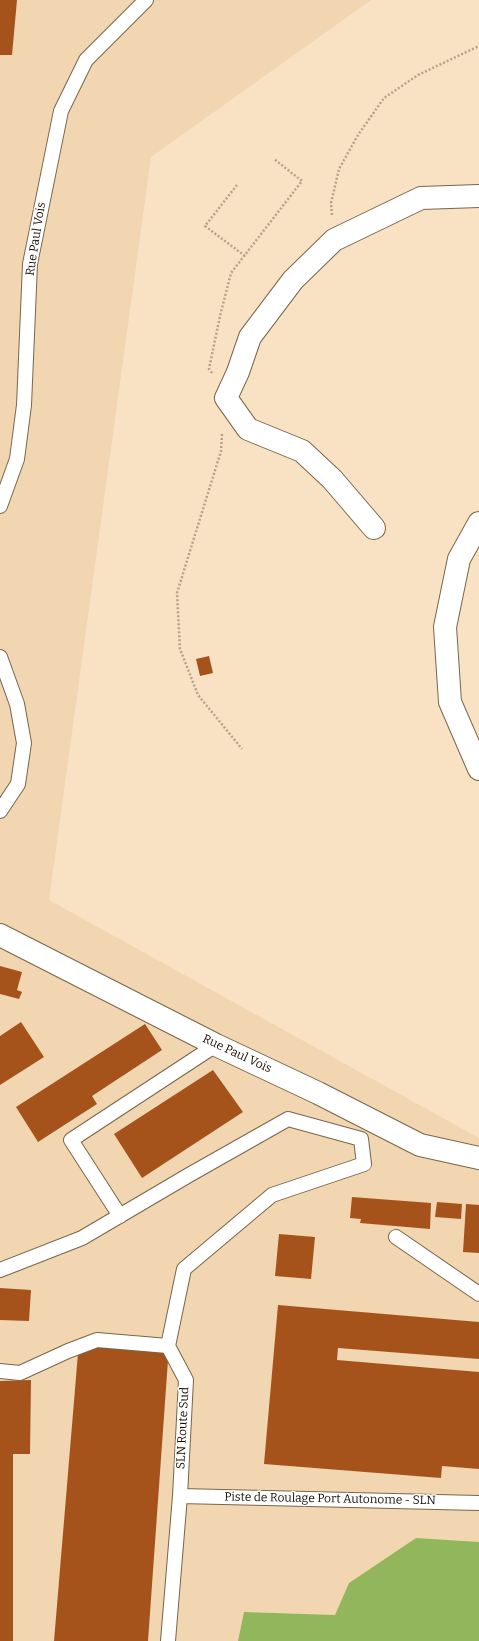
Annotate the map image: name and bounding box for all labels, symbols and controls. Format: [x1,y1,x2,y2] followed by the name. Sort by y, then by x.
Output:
[23,201,49,277] street label: Rue Paul Vois
[200,1032,274,1076] street label: Rue Paul Vois
[174,1387,192,1469] street label: SLN Route Sud
[224,1490,436,1508] street label: Piste de Roulage Port Autonome - SLN

